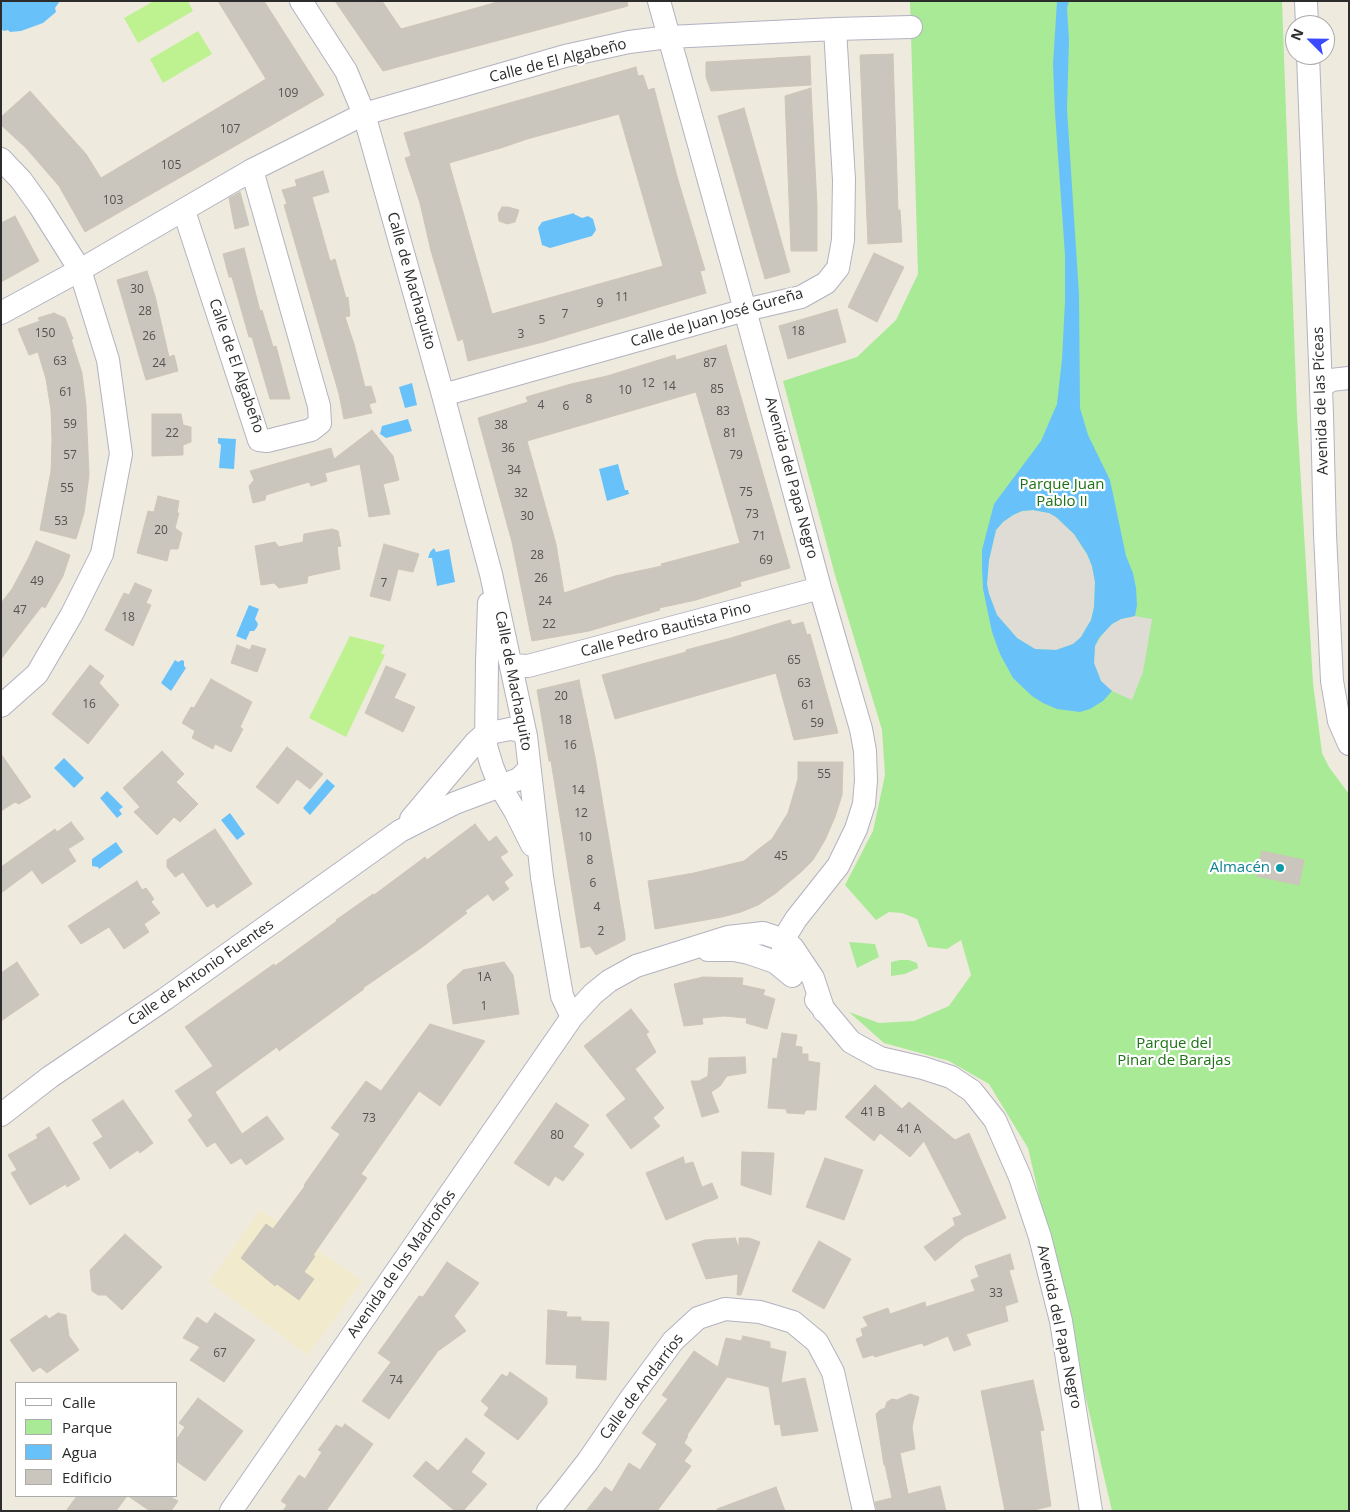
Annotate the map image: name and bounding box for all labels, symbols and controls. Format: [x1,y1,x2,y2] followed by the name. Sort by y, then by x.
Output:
[1285,15,1335,65] north arrow
[1286,25,1308,43] text: N
[488,35,628,87] street label: Calle de El Algabeño
[278,87,298,101] house number: 109
[220,123,240,137] house number: 107
[161,159,181,173] house number: 105
[103,194,123,208] house number: 103
[383,210,439,352] street label: Calle de Machaquito
[130,283,144,297] house number: 30
[629,285,805,351] street label: Calle de Juan José Gureña
[615,291,629,305] house number: 11
[205,297,267,435] street label: Calle de El Algabeño
[597,297,603,311] house number: 9
[138,305,152,319] house number: 28
[562,308,568,322] house number: 7
[539,314,545,328] house number: 5
[791,325,805,339] house number: 18
[35,327,55,341] house number: 150
[1309,327,1333,475] street label: Avenida de las Píceas
[518,328,524,342] house number: 3
[142,330,156,344] house number: 26
[53,355,67,369] house number: 63
[152,357,166,371] house number: 24
[703,357,717,371] house number: 87
[641,377,655,391] house number: 12
[662,380,676,394] house number: 14
[710,383,724,397] house number: 85
[618,384,632,398] house number: 10
[59,386,73,400] house number: 61
[586,393,592,407] house number: 8
[761,395,821,561] street label: Avenida del Papa Negro
[538,399,544,413] house number: 4
[563,400,569,414] house number: 6
[716,405,730,419] house number: 83
[63,418,77,432] house number: 59
[494,419,508,433] house number: 38
[165,427,179,441] house number: 22
[723,427,737,441] house number: 81
[501,442,515,456] house number: 36
[63,449,77,463] house number: 57
[729,449,743,463] house number: 79
[507,464,521,478] house number: 34
[1020,476,1104,511] park label: Parque Juan Pablo II
[60,482,74,496] house number: 55
[739,486,753,500] house number: 75
[514,487,528,501] house number: 32
[745,508,759,522] house number: 73
[520,510,534,524] house number: 30
[54,515,68,529] house number: 53
[154,524,168,538] house number: 20
[752,530,766,544] house number: 71
[530,549,544,563] house number: 28
[759,554,773,568] house number: 69
[534,572,548,586] house number: 26
[30,575,44,589] house number: 49
[381,577,387,591] house number: 7
[538,595,552,609] house number: 24
[579,599,753,661] street label: Calle Pedro Bautista Pino
[13,604,27,618] house number: 47
[491,609,535,753] street label: Calle de Machaquito
[121,611,135,625] house number: 18
[542,618,556,632] house number: 22
[787,654,801,668] house number: 65
[797,677,811,691] house number: 63
[554,690,568,704] house number: 20
[82,698,96,712] house number: 16
[801,699,815,713] house number: 61
[558,714,572,728] house number: 18
[810,717,824,731] house number: 59
[563,739,577,753] house number: 16
[817,768,831,782] house number: 55
[571,784,585,798] house number: 14
[574,807,588,821] house number: 12
[578,831,592,845] house number: 10
[774,850,788,864] house number: 45
[587,854,593,868] house number: 8
[1210,859,1270,877] place label: Almacén
[1274,862,1286,874] marker: Almacén
[590,877,596,891] house number: 6
[594,901,600,915] house number: 4
[125,916,277,1030] street label: Calle de Antonio Fuentes
[598,925,604,939] house number: 2
[477,971,491,985] house number: 1A
[481,1000,487,1014] house number: 1
[1117,1035,1231,1070] park label: Parque del Pinar de Barajas
[861,1106,885,1120] house number: 41 B
[362,1112,376,1126] house number: 73
[897,1123,921,1137] house number: 41 A
[550,1129,564,1143] house number: 80
[344,1186,460,1342] street label: Avenida de los Madroños
[1033,1244,1085,1410] street label: Avenida del Papa Negro
[989,1287,1003,1301] house number: 33
[596,1331,688,1443] street label: Calle de Andarrios
[213,1347,227,1361] house number: 67
[389,1374,403,1388] house number: 74
[15,1382,178,1497] legend
[62,1392,96,1412] text: Calle
[62,1417,112,1437] text: Parque
[62,1442,97,1462] text: Agua
[62,1467,112,1487] text: Edificio

